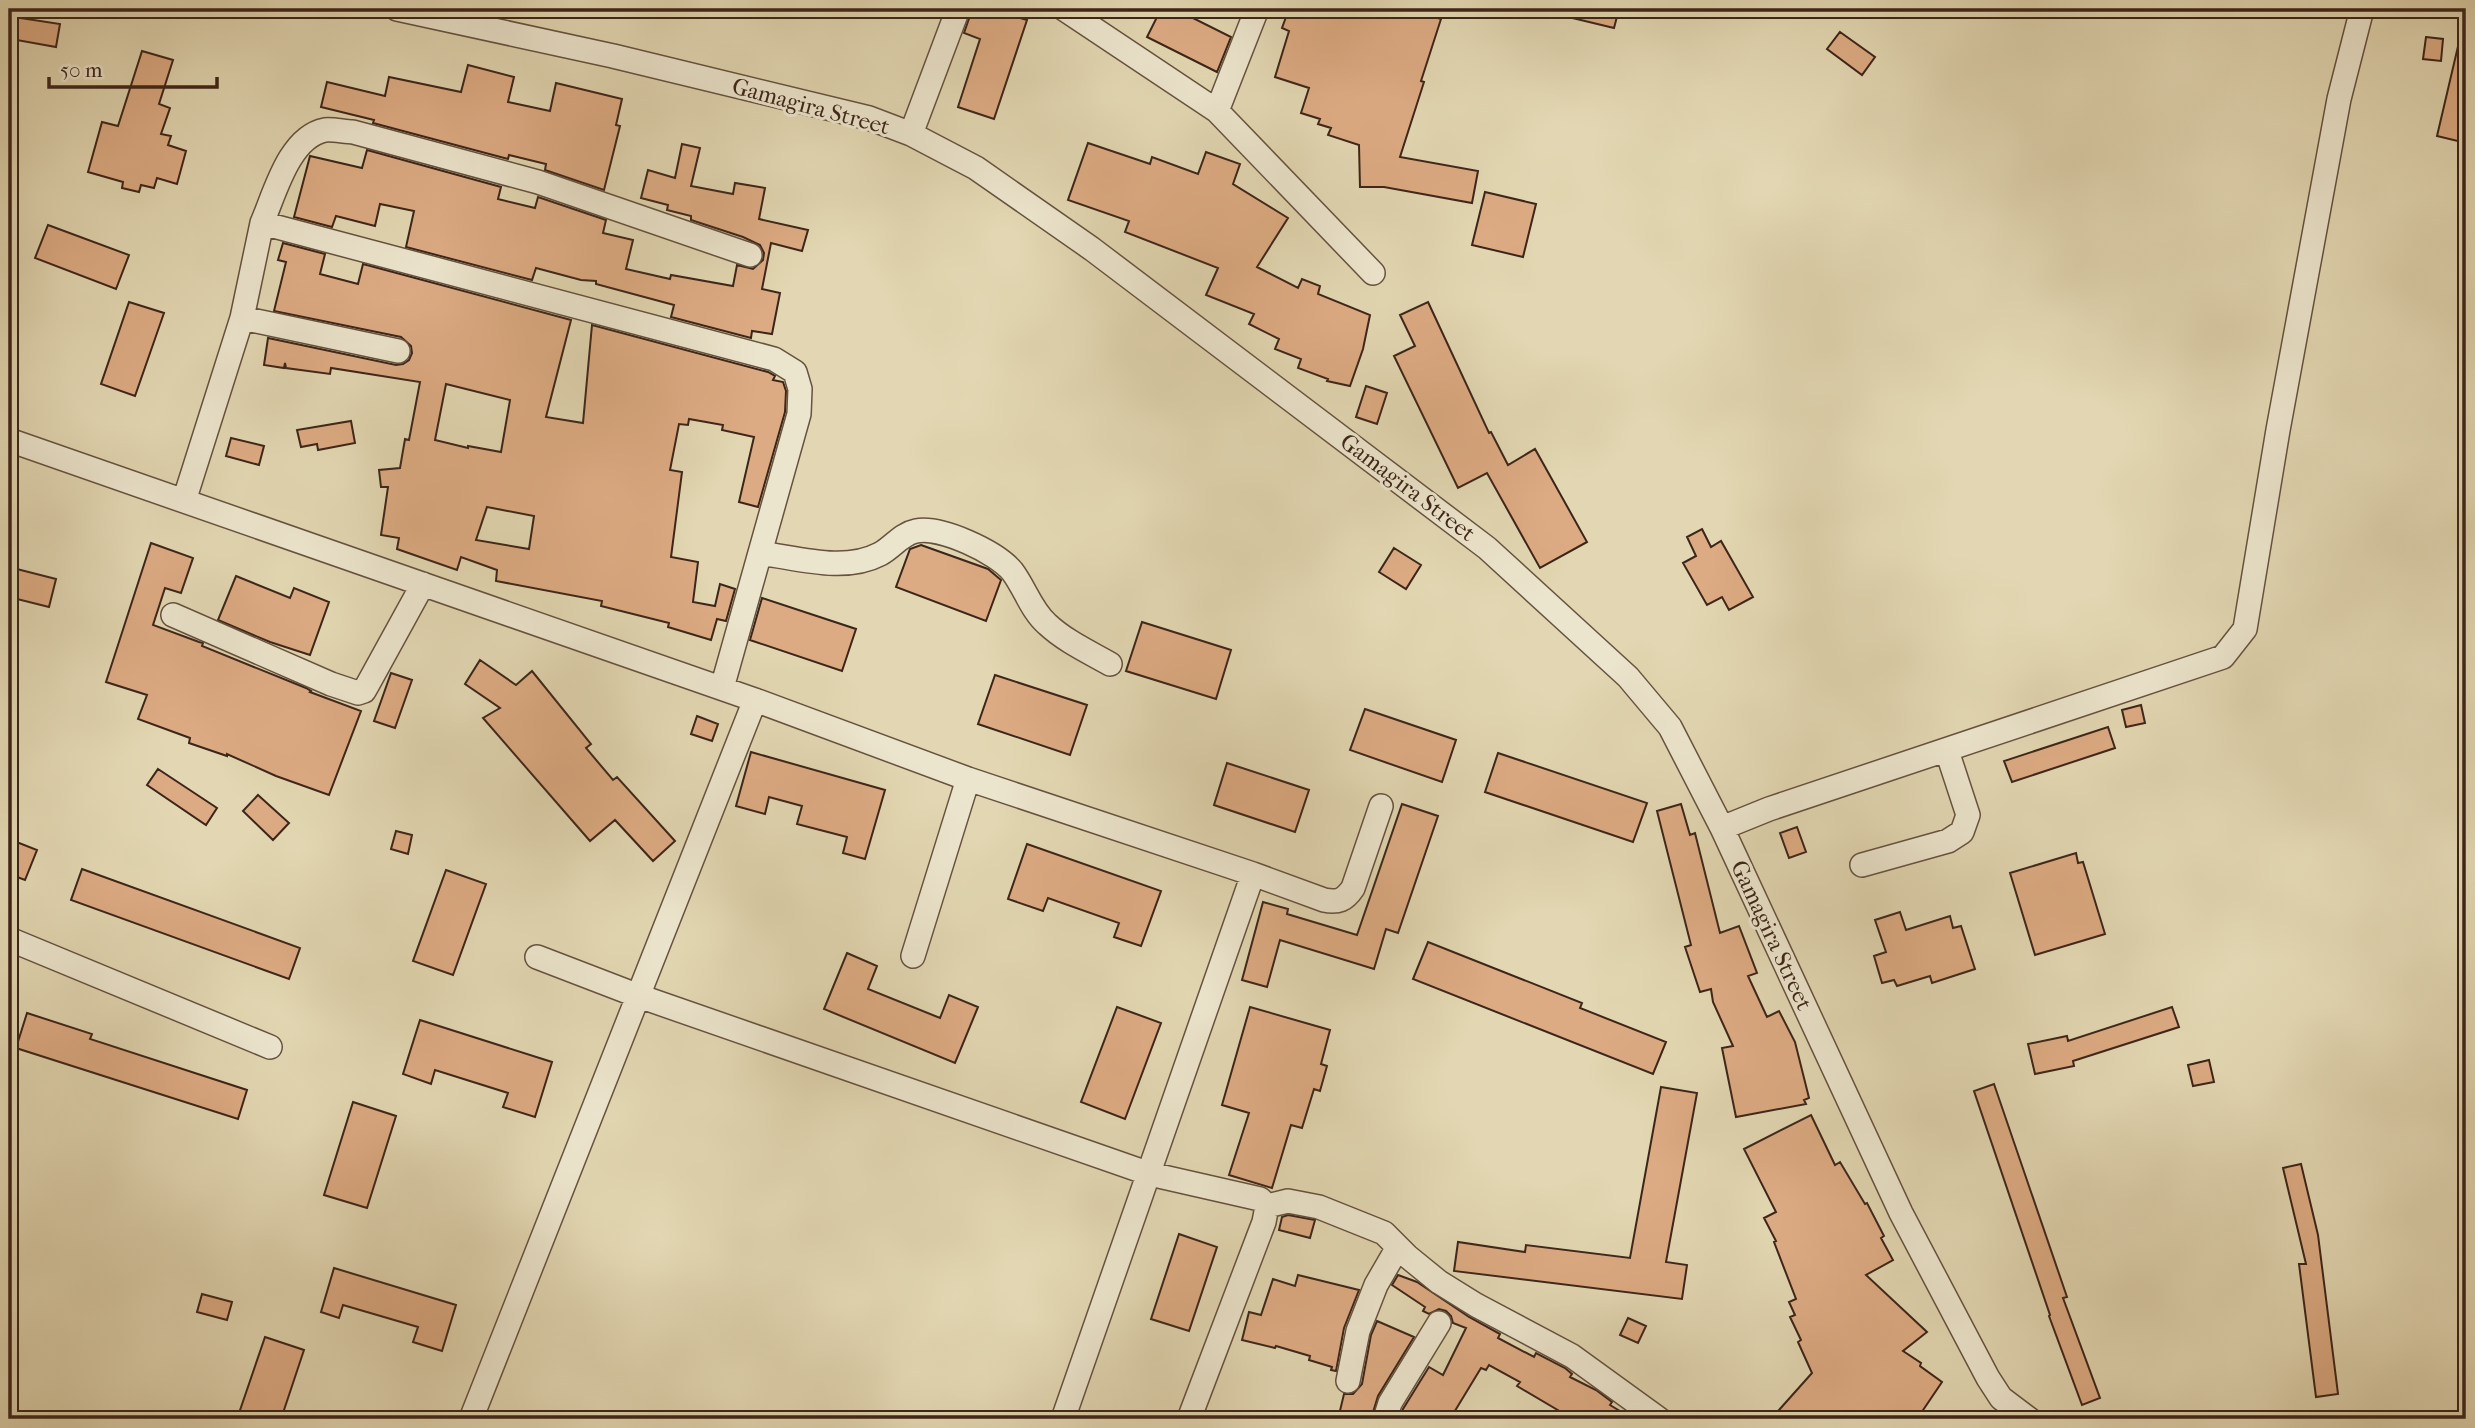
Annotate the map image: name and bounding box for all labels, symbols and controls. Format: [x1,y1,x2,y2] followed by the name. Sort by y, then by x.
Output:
[49,46,217,90] scale bar
[60,58,103,82] text: 50 m
[729,72,893,140] street label: Gamagira Street
[1335,428,1480,547] street label: Gamagira Street
[1725,856,1818,1014] street label: Gamagira Street

